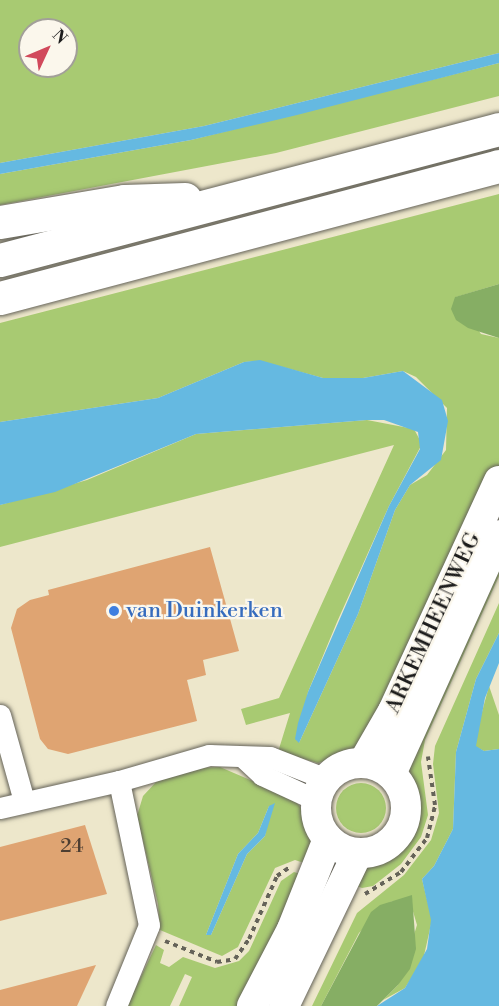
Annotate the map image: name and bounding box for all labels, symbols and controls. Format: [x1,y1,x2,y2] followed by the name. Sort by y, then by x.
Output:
[18,18,78,78] north arrow
[48,25,71,48] text: N
[379,528,487,718] street label: ARKEMHEENWEG
[126,598,283,624] place label: van Duinkerken
[107,604,121,618] marker: van Duinkerken
[60,834,84,858] house number: 24

